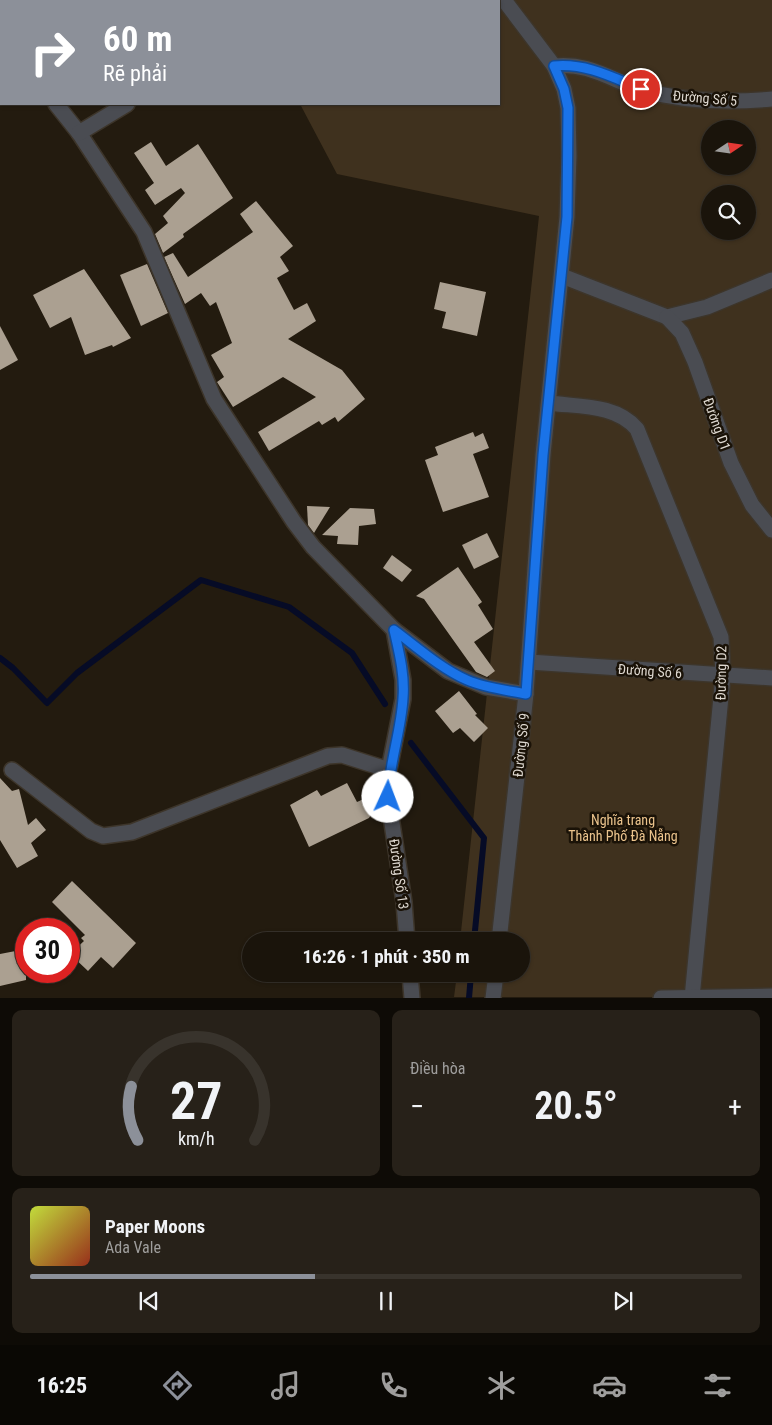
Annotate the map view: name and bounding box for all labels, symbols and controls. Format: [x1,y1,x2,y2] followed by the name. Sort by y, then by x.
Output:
[103,19,172,60] text: 60 m
[20,20,85,85] icon: right
[103,61,167,86] text: Rẽ phải
[620,68,662,110] pin
[627,75,655,103] icon: arrive
[672,87,738,109] street label: Đường Số 5
[701,120,756,175] north arrow
[701,120,756,240] map controls
[701,185,756,240] button: search
[700,396,734,452] street label: Đường D1
[713,645,729,701] street label: Đường D2
[617,661,683,681] street label: Đường Số 6
[510,712,532,778] street label: Đường Số 9
[361,770,413,822] position arrow
[568,812,678,844] park label: Nghĩa trang Thành Phố Đà Nẵng
[386,838,412,910] street label: Đường Số 13
[15,918,80,983] speed limit sign: 30
[302,945,470,968] text: 16:26 · 1 phút · 350 m
[410,1059,465,1078] text: Điều hòa
[170,1071,222,1132] text: 27
[534,1084,618,1128] text: 20.5°
[410,1090,424,1123] text: −
[728,1090,742,1123] text: +
[178,1128,214,1149] text: km/h
[105,1215,205,1238] text: Paper Moons
[105,1238,161,1257] text: Ada Vale
[135,1287,163,1315] icon: previous
[372,1287,400,1315] icon: pause
[609,1287,637,1315] icon: next
[160,1368,195,1403] icon: directions
[268,1368,303,1403] icon: music
[376,1368,411,1403] icon: phone
[484,1368,519,1403] icon: climate
[592,1368,627,1403] icon: car
[700,1368,735,1403] icon: filters
[37,1373,87,1398] text: 16:25

